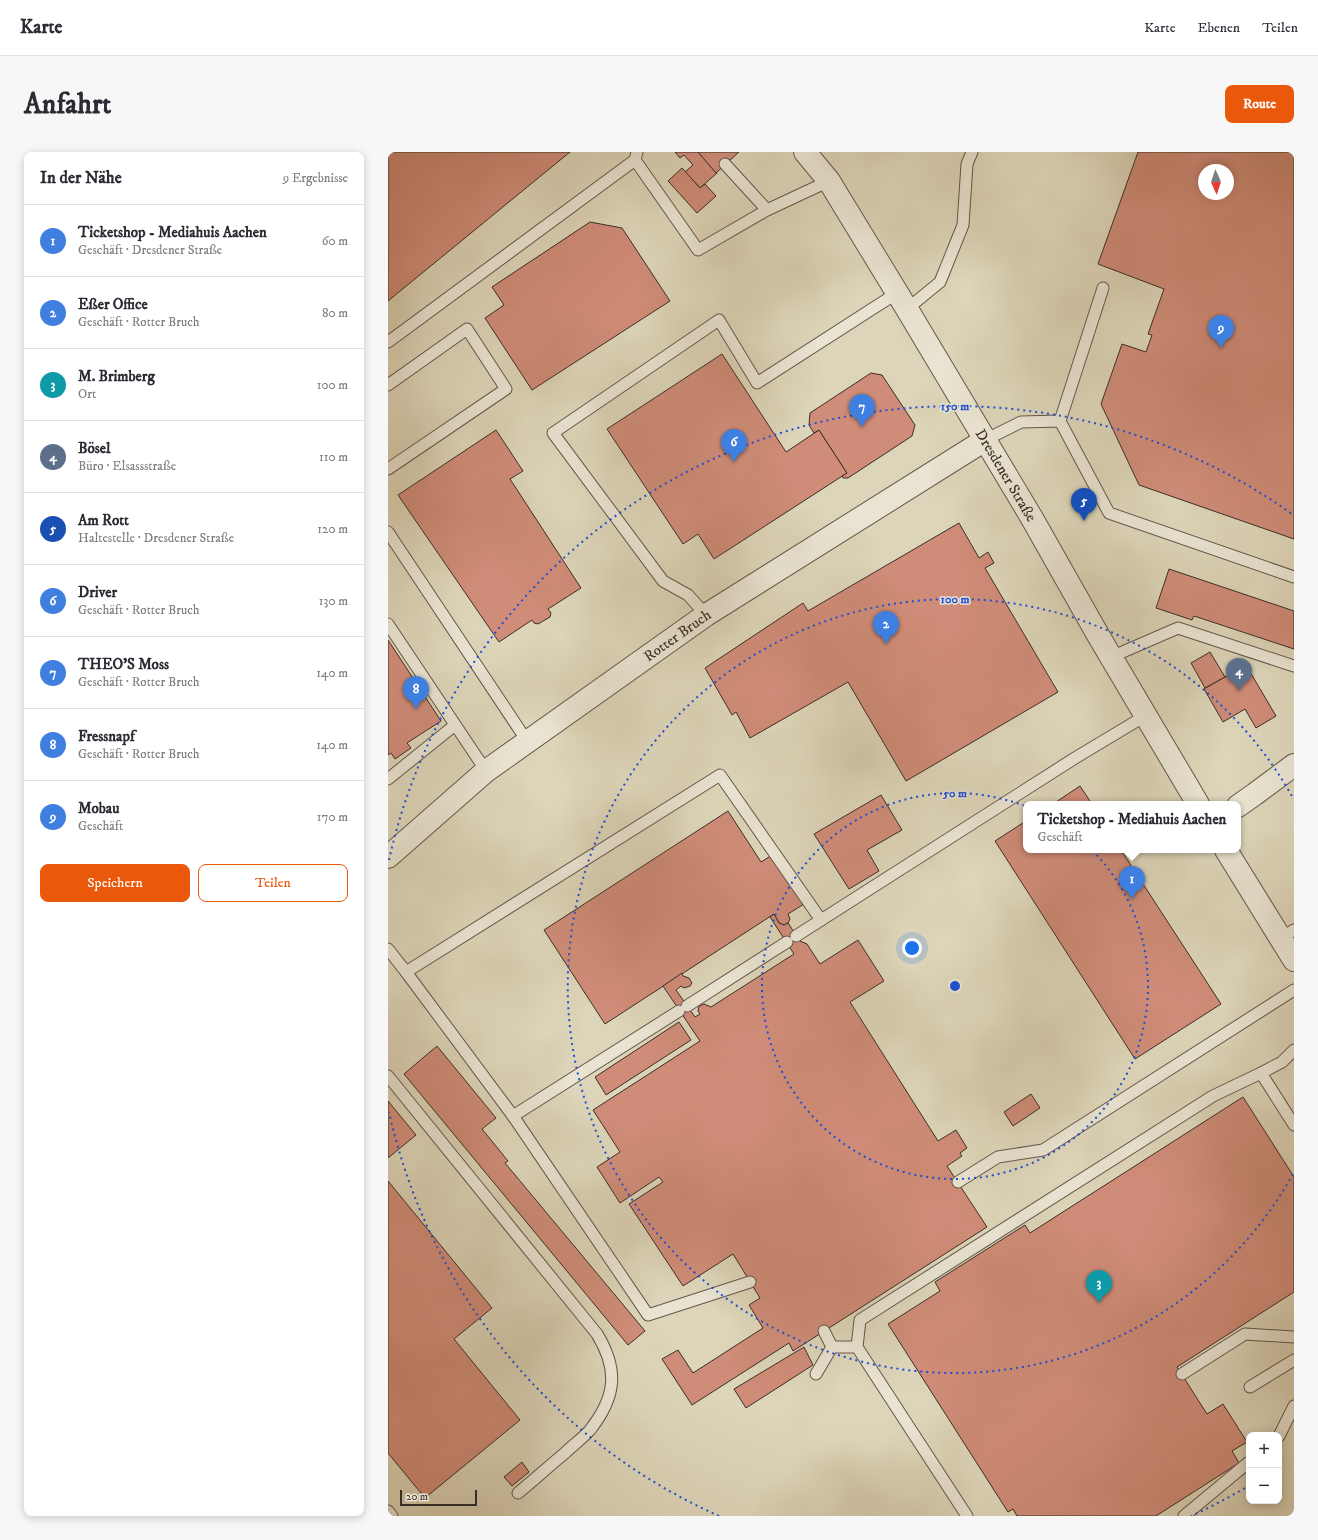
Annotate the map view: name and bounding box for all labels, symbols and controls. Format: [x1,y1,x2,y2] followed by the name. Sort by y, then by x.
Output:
[20,16,62,39] text: Karte
[1144,19,1175,37] text: Karte
[1197,19,1240,37] text: Ebenen
[1262,19,1298,37] text: Teilen
[1225,85,1294,123] button: Route
[24,87,111,122] text: Anfahrt
[1198,164,1234,200] north arrow
[40,167,122,189] text: In der Nähe
[283,170,348,186] text: 9 Ergebnisse
[78,223,267,242] text: Ticketshop - Mediahuis Aachen
[51,233,55,249] text: 1
[322,233,348,249] text: 60 m
[78,242,222,258] text: Geschäft · Dresdener Straße
[78,295,148,314] text: Eßer Office
[50,305,56,321] text: 2
[322,305,348,321] text: 80 m
[78,314,200,330] text: Geschäft · Rotter Bruch
[1208,315,1234,348] pin: 9
[78,367,155,386] text: M. Brimberg
[51,377,55,393] text: 3
[317,377,348,393] text: 100 m
[78,386,96,402] text: Ort
[849,394,875,427] pin: 7
[941,399,969,414] text: 150 m
[971,426,1041,525] street label: Dresdener Straße
[721,429,747,462] pin: 6
[78,439,111,458] text: Bösel
[49,449,57,465] text: 4
[319,449,348,465] text: 110 m
[78,458,176,474] text: Büro · Elsassstraße
[1071,488,1097,521] pin: 5
[78,511,129,530] text: Am Rott
[50,521,56,537] text: 5
[317,521,348,537] text: 120 m
[78,530,234,546] text: Haltestelle · Dresdener Straße
[78,583,117,602] text: Driver
[941,592,969,607] text: 100 m
[50,593,56,609] text: 6
[319,593,348,609] text: 130 m
[78,602,200,618] text: Geschäft · Rotter Bruch
[640,605,715,666] street label: Rotter Bruch
[873,611,899,644] pin: 2
[78,655,169,674] text: THEO'S Moss
[1226,658,1252,691] pin: 4
[50,665,56,681] text: 7
[316,665,348,681] text: 140 m
[78,674,200,690] text: Geschäft · Rotter Bruch
[403,676,429,709] pin: 8
[78,727,135,746] text: Fressnapf
[50,737,56,753] text: 8
[316,737,348,753] text: 140 m
[78,746,200,762] text: Geschäft · Rotter Bruch
[942,786,967,801] text: 50 m
[78,799,119,818] text: Mobau
[1023,801,1241,853] popup
[50,809,56,825] text: 9
[317,809,348,825] text: 170 m
[1038,810,1226,829] text: Ticketshop - Mediahuis Aachen
[78,818,123,834] text: Geschäft
[1038,829,1083,845] text: Geschäft
[40,864,190,902] button: Speichern
[198,864,348,902] button: Teilen
[1119,866,1145,899] pin: 1
[902,938,922,958] your location
[948,979,962,993] centre of rings
[1086,1270,1112,1303] pin: 3
[1246,1432,1282,1504] map controls
[1246,1432,1282,1468] button: +
[1246,1468,1282,1504] button: −
[400,1488,477,1507] scale bar
[406,1490,428,1504] text: 20 m

